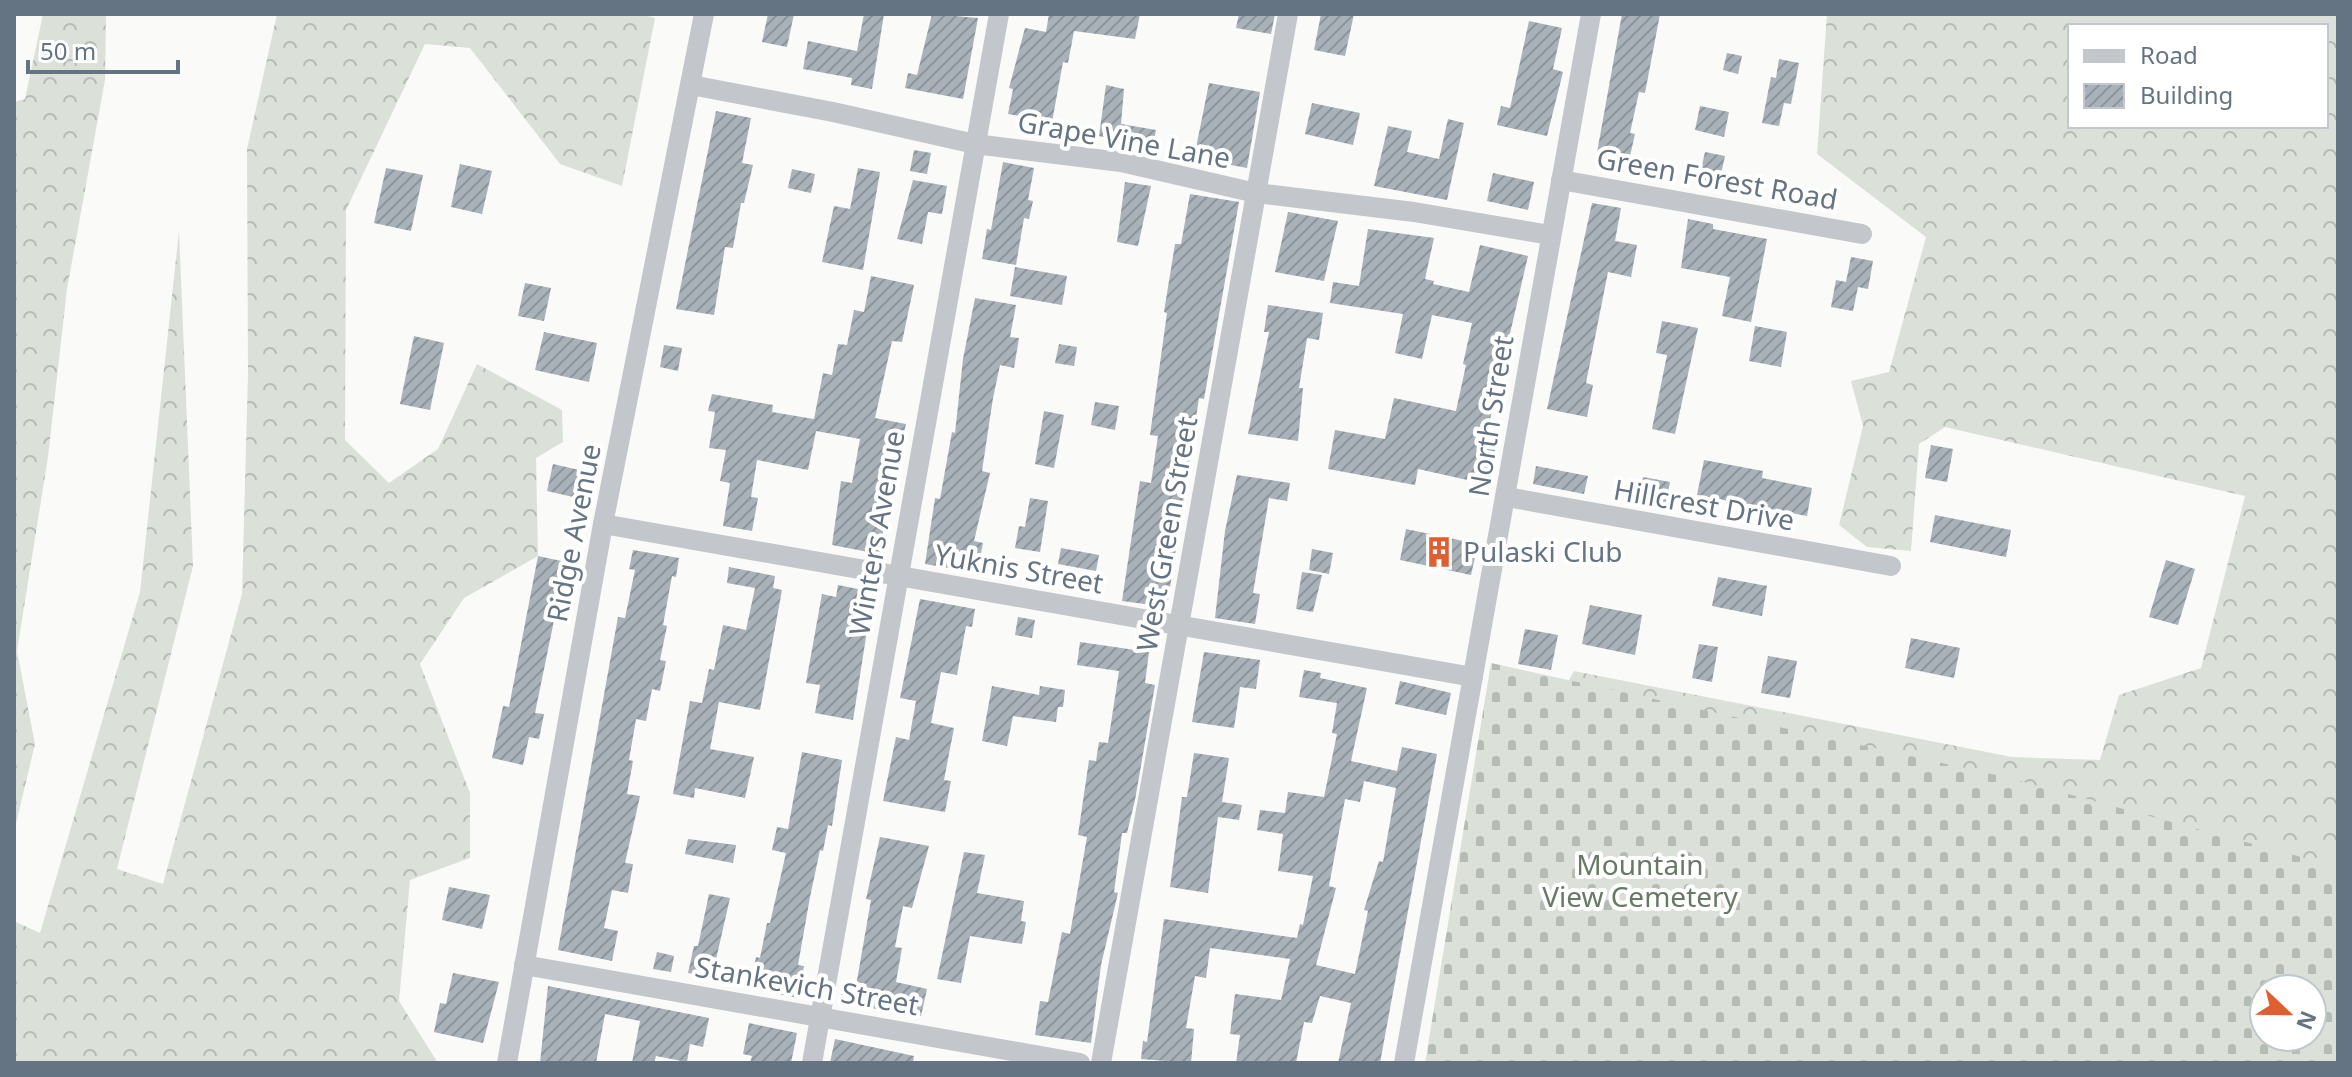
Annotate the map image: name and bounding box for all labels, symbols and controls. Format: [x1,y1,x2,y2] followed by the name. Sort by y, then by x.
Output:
[28,24,178,74] scale bar
[2068,24,2328,128] legend
[40,34,96,67] text: 50 m
[2140,38,2198,71] text: Road
[2140,78,2233,111] text: Building
[1015,102,1233,176] street label: Grape Vine Lane
[1594,138,1841,218] street label: Green Forest Road
[1459,333,1522,499] street label: North Street
[1127,413,1205,654] street label: West Green Street
[839,428,913,638] street label: Winters Avenue
[537,441,609,625] street label: Ridge Avenue
[1611,469,1797,539] street label: Hillcrest Drive
[1463,532,1623,570] place label: Pulaski Club
[932,534,1107,602] street label: Yuknis Street
[1422,535,1456,569] building icon: Pulaski Club
[1542,845,1739,915] park label: Mountain View Cemetery
[692,947,922,1023] street label: Stankevich Street
[2248,973,2328,1053] north arrow
[2290,1007,2325,1035] text: N

